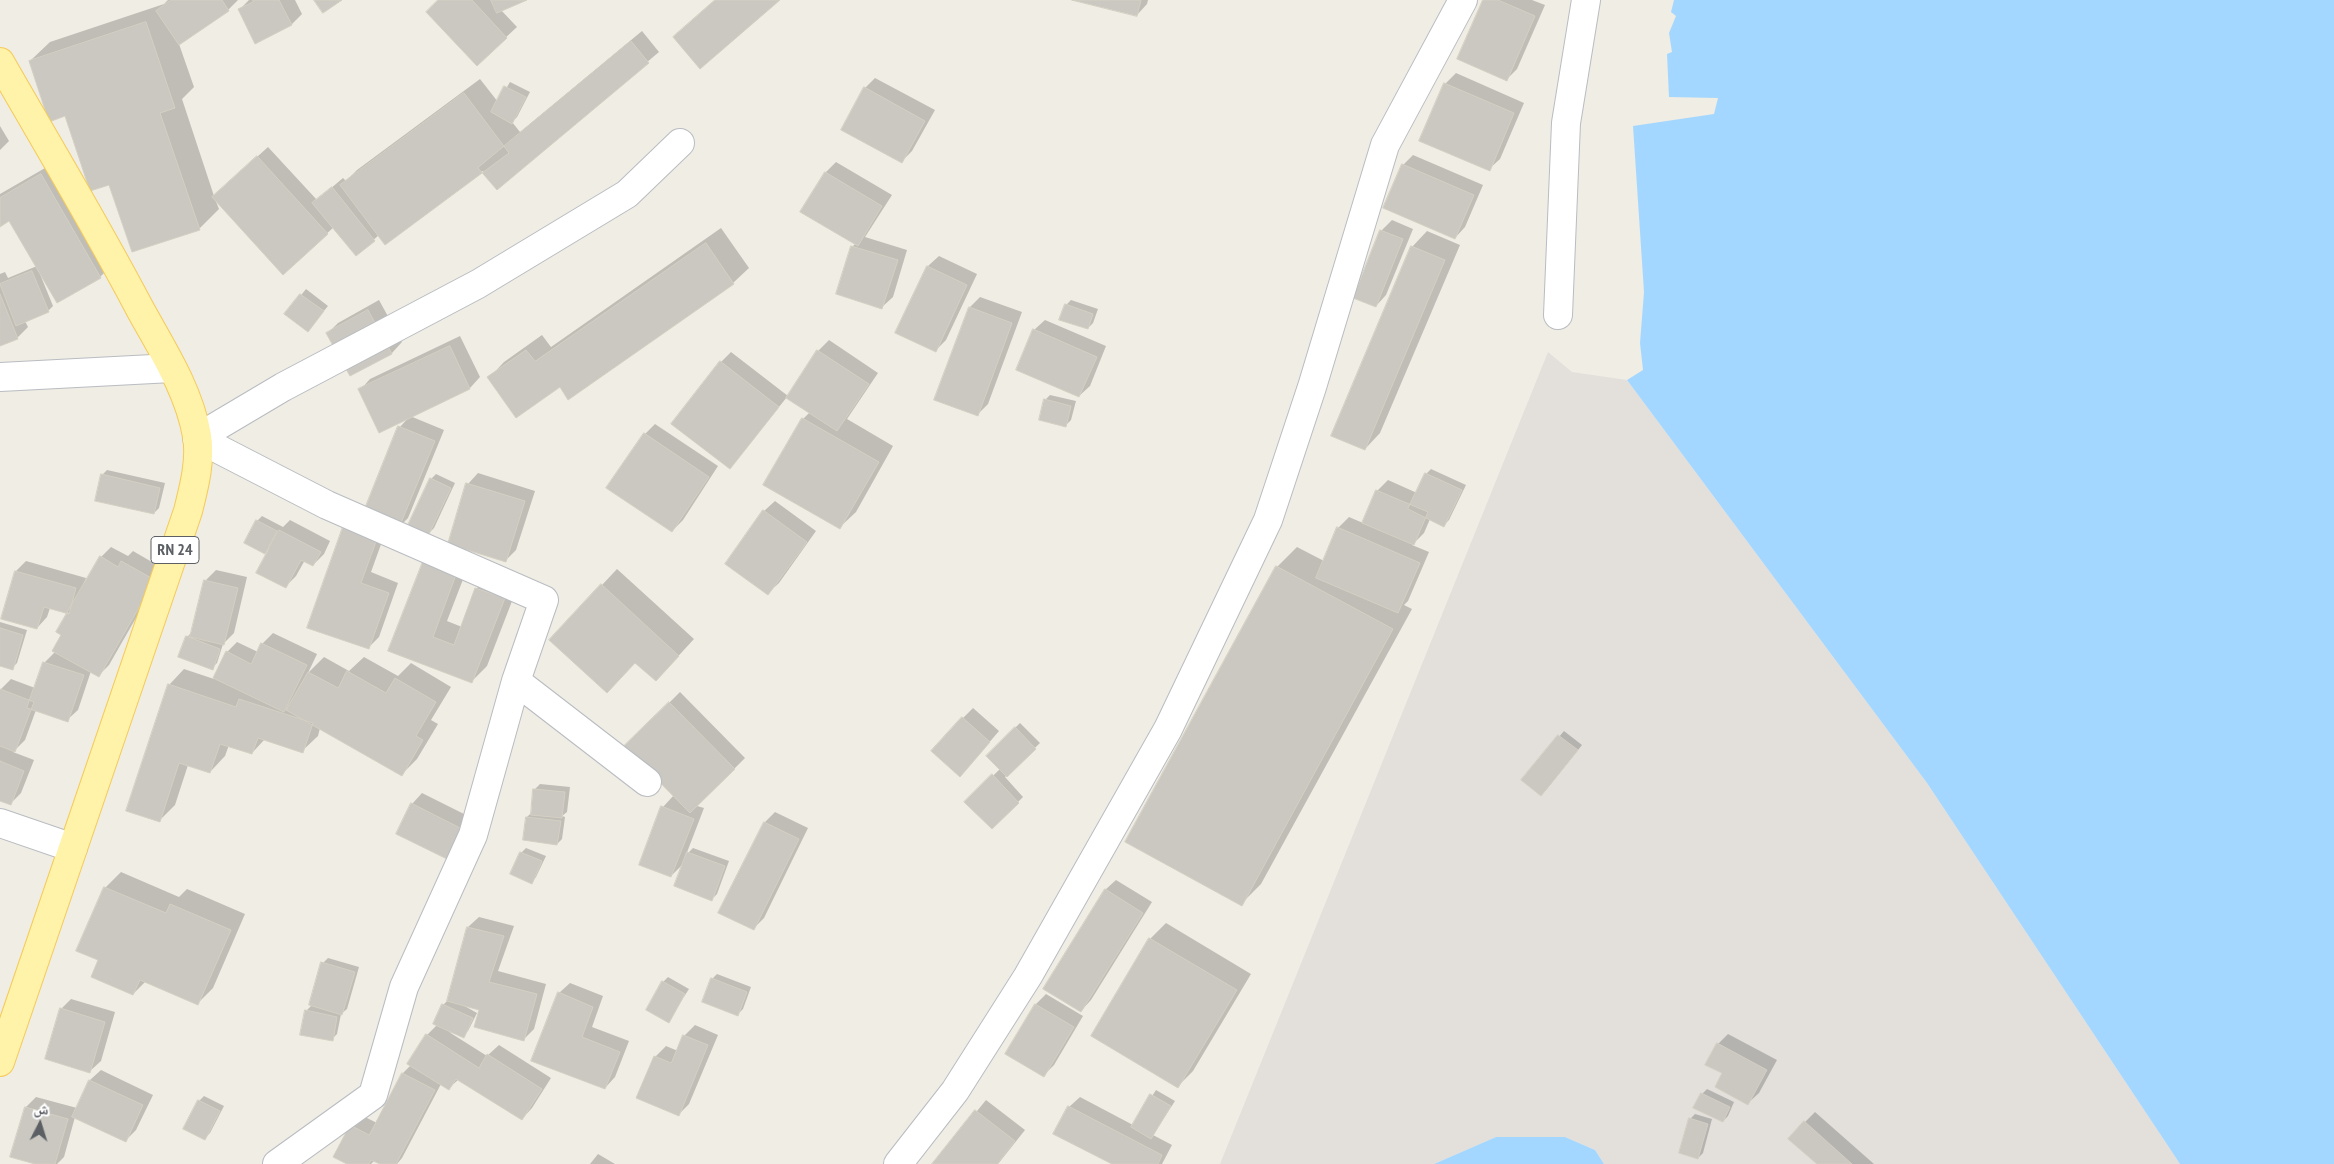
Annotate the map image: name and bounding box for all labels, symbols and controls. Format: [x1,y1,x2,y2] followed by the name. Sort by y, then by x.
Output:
[151,536,199,564] road number: RN 24
[15,1099,65,1149] north arrow
[33,1099,49,1119] text: ش

